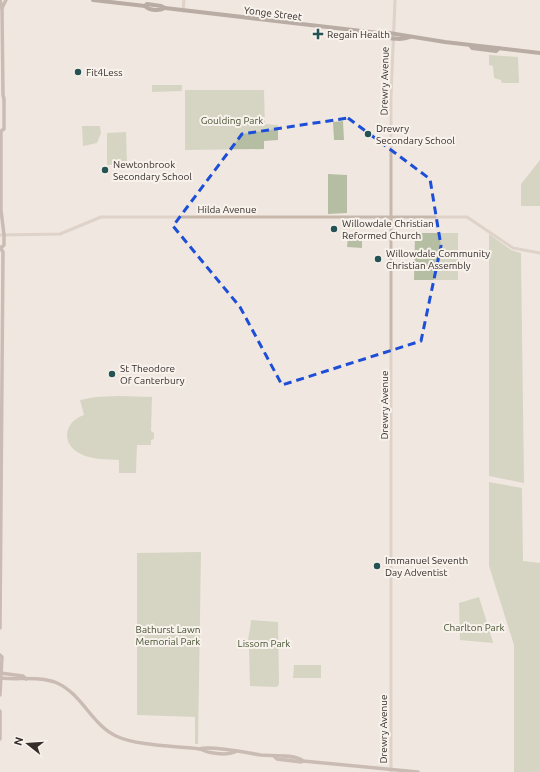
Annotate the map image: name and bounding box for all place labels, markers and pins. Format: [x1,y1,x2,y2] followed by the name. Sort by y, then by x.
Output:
[312,28,324,40] marker: Regain Health
[327,29,390,40] place label: Regain Health
[73,67,83,77] marker: Fit4Less
[86,67,123,78] place label: Fit4Less
[376,123,455,146] place label: Drewry Secondary School
[363,129,373,139] marker: Drewry Secondary School
[113,159,192,182] place label: Newtonbrook Secondary School
[100,165,110,175] marker: Newtonbrook Secondary School
[342,218,434,241] place label: Willowdale Christian Reformed Church
[329,224,339,234] marker: Willowdale Christian Reformed Church
[386,248,490,271] place label: Willowdale Community Christian Assembly
[373,254,383,264] marker: Willowdale Community Christian Assembly
[120,363,185,386] place label: St Theodore Of Canterbury
[107,369,117,379] marker: St Theodore Of Canterbury
[385,555,468,578] place label: Immanuel Seventh Day Adventist
[372,561,382,571] marker: Immanuel Seventh Day Adventist

